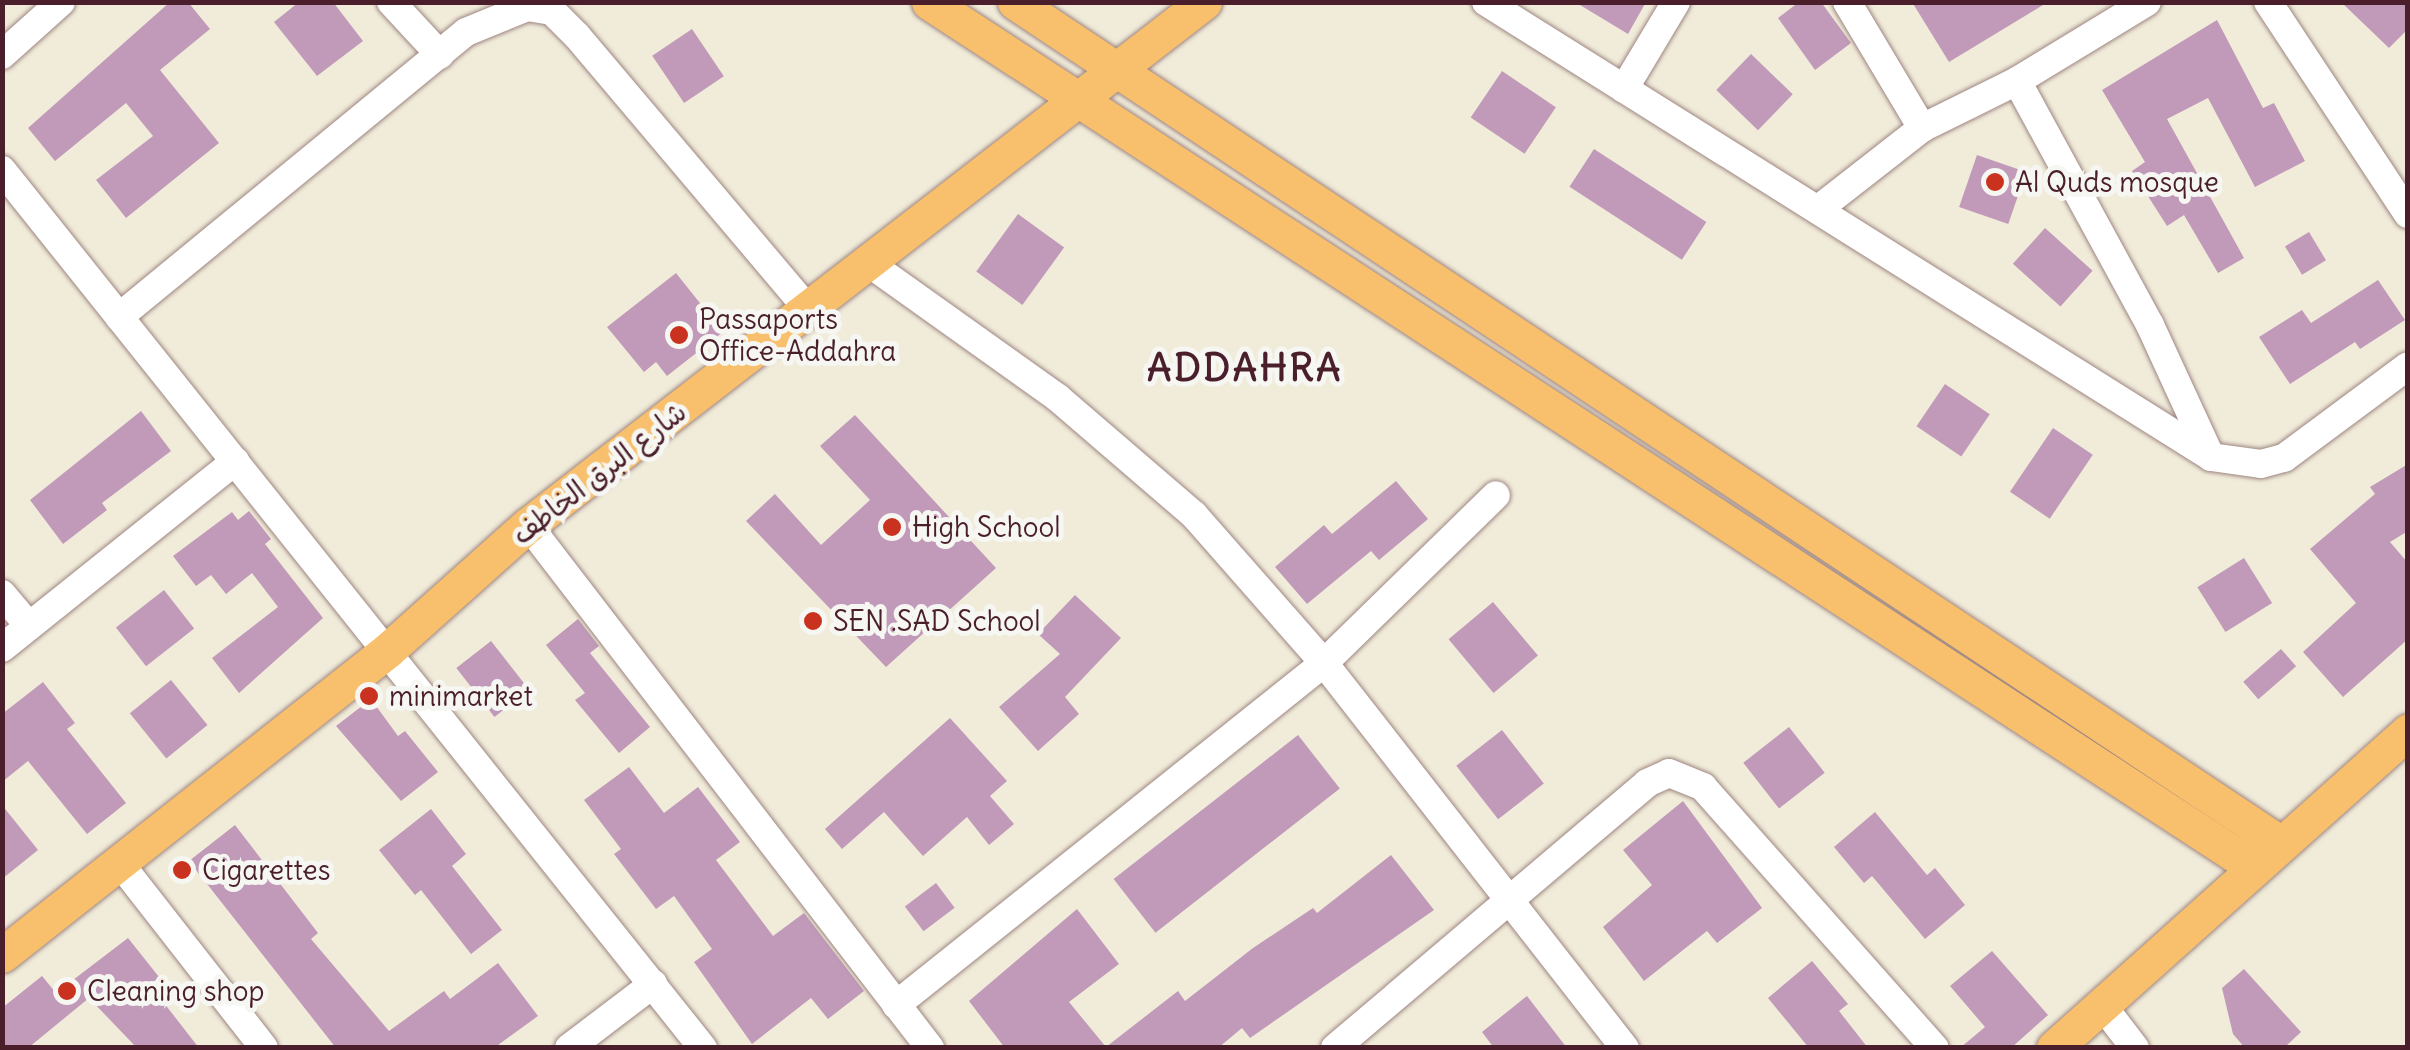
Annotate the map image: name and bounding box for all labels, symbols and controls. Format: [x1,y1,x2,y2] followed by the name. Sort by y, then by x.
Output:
[2015,165,2219,199] place label: Al Quds mosque
[1984,171,2006,193] marker: Al Quds mosque
[699,302,896,368] place label: Passaports Office-Addahra
[668,324,690,346] marker: Passaports Office-Addahra
[1147,345,1343,391] district label: ADDAHRA
[505,395,693,551] street label: شارع البرق الخاطف
[912,510,1061,544] place label: High School
[881,516,903,538] marker: High School
[833,604,1041,638] place label: SEN .SAD School
[802,610,824,632] marker: SEN .SAD School
[389,679,533,713] place label: minimarket
[358,685,380,707] marker: minimarket
[202,853,330,887] place label: Cigarettes
[171,859,193,881] marker: Cigarettes
[87,974,264,1008] place label: Cleaning shop
[56,980,78,1002] marker: Cleaning shop

